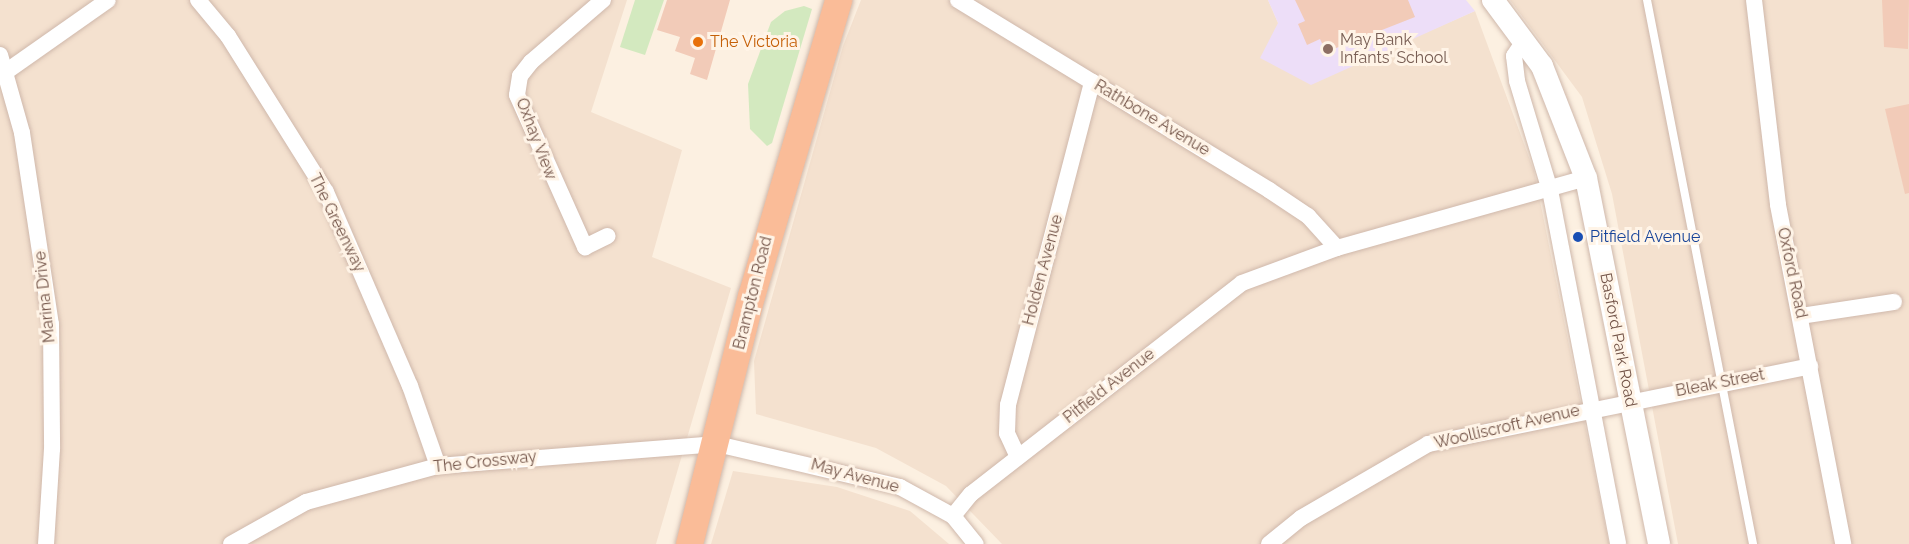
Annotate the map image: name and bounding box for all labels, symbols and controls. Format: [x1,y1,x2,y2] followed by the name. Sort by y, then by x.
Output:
[1340,30,1448,68] place label: May Bank Infants' School
[710,32,798,52] place label: The Victoria
[691,35,705,49] marker: The Victoria
[1321,42,1335,56] marker: May Bank Infants' School
[1090,76,1214,160] street label: Rathbone Avenue
[511,95,561,183] street label: Oxhay View
[305,171,369,275] street label: The Greenway
[1019,212,1067,328] street label: Holden Avenue
[1773,226,1811,320] street label: Oxford Road
[1590,227,1701,247] place label: Pitfield Avenue
[1571,230,1585,244] marker: Pitfield Avenue
[730,234,776,352] street label: Brampton Road
[31,250,59,344] street label: Marina Drive
[1596,271,1640,409] street label: Basford Park Road
[1059,344,1159,428] street label: Pitfield Avenue
[1674,365,1766,401] street label: Bleak Street
[1432,401,1582,453] street label: Woolliscroft Avenue
[432,447,538,477] street label: The Crossway
[808,455,902,497] street label: May Avenue

